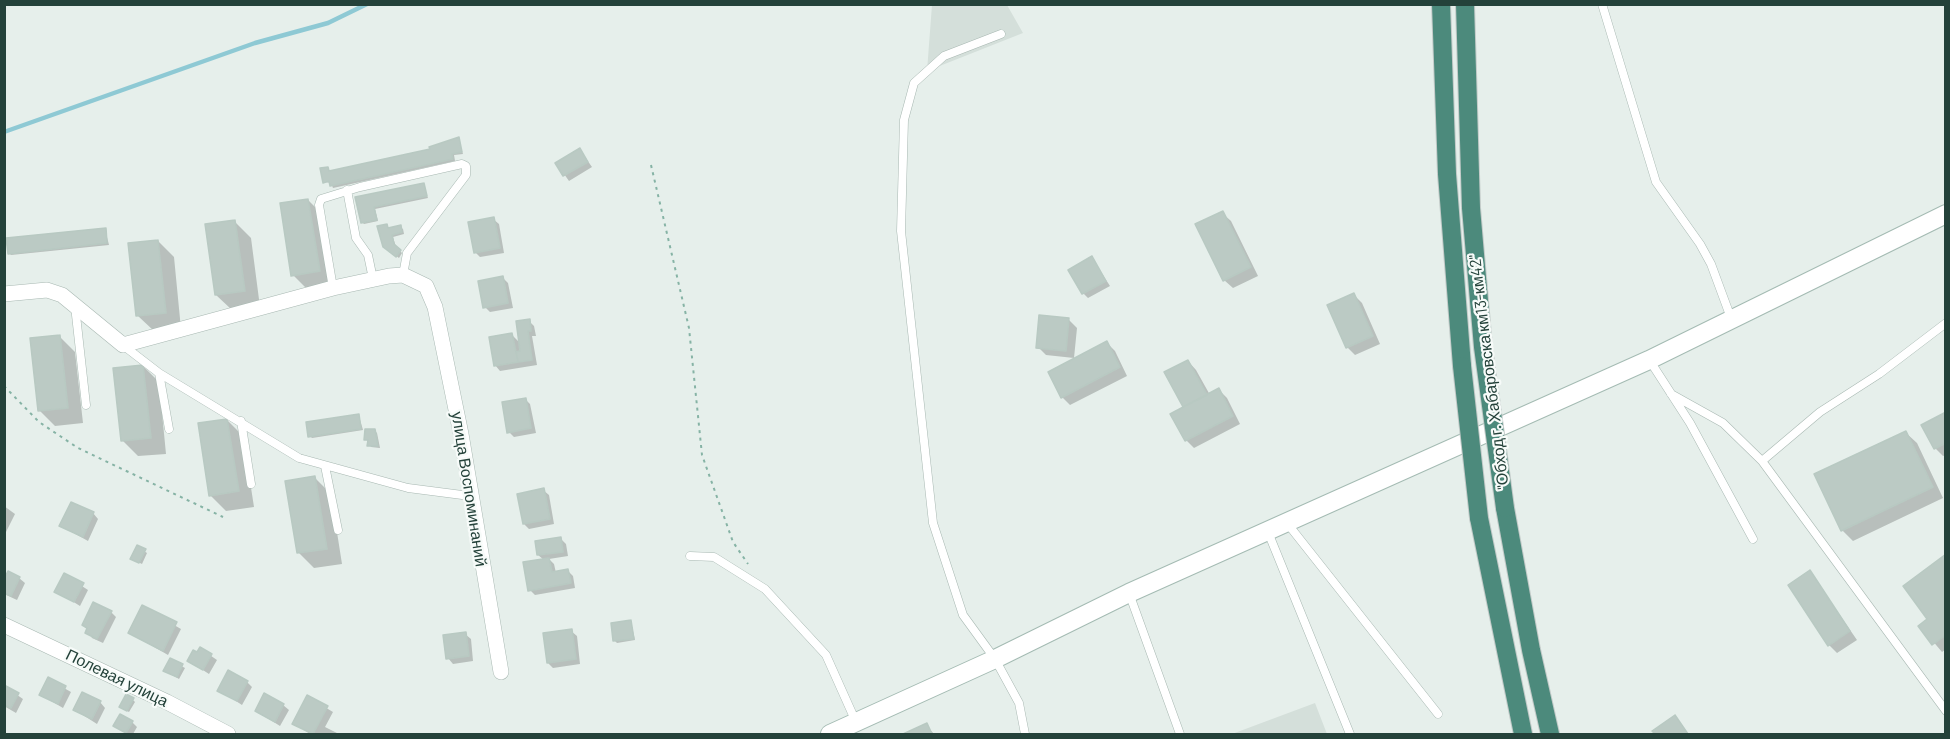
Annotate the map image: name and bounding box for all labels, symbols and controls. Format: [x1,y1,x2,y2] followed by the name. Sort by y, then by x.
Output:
[1465,254,1513,490] street label: "Обход г. Хабаровска км13-км42"
[447,410,491,568] street label: улица Воспоминаний
[63,645,171,711] street label: Полевая улица

